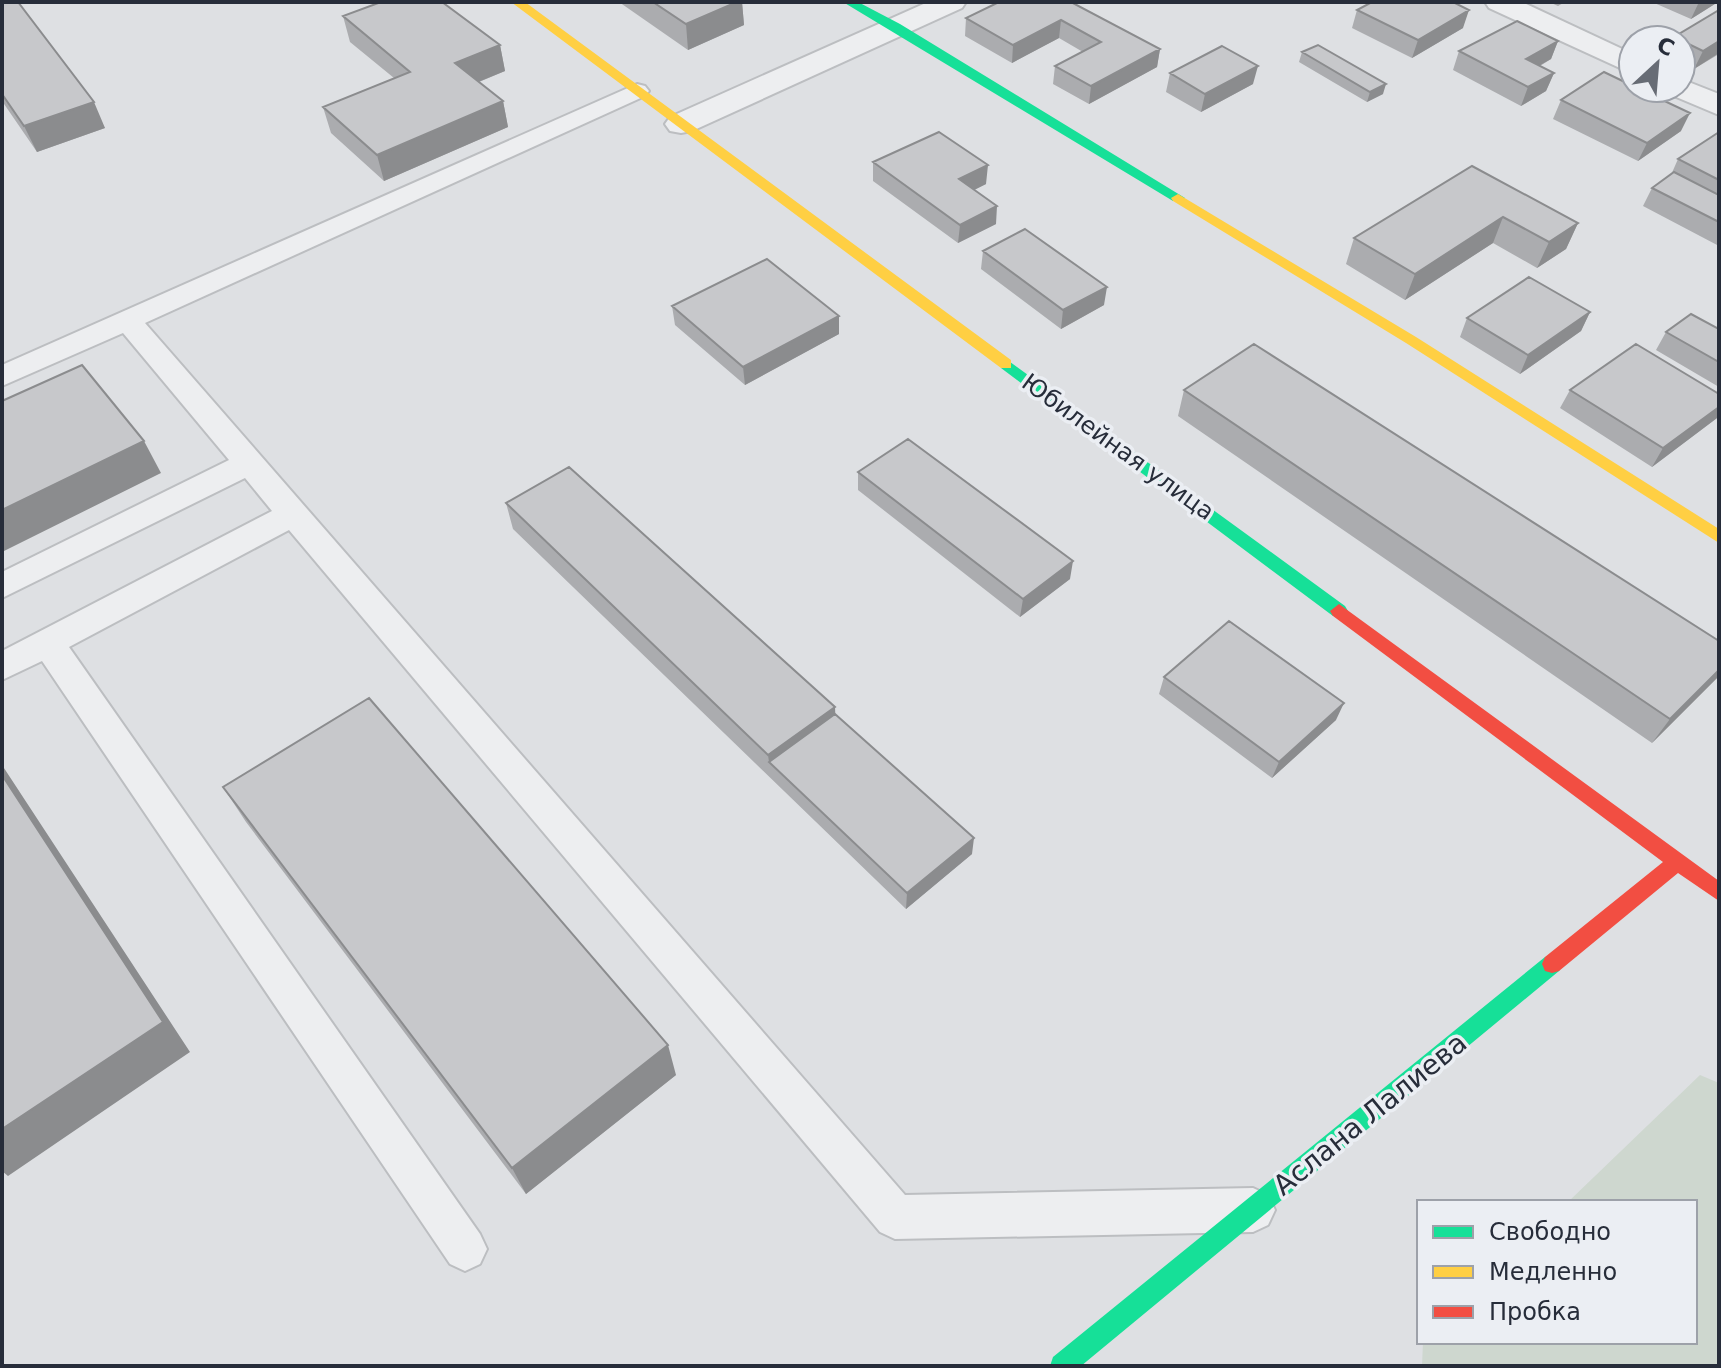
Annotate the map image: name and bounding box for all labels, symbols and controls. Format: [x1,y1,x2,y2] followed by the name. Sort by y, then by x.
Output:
[1617,24,1697,104] north arrow
[1653,32,1678,61] text: С
[1016,368,1220,526] street label: Юбилейная улица
[1267,1026,1473,1202] street label: Аслана Лалиева
[1417,1200,1697,1344] legend
[1489,1218,1611,1246] text: Свободно
[1489,1258,1617,1286] text: Медленно
[1489,1298,1581,1326] text: Пробка

